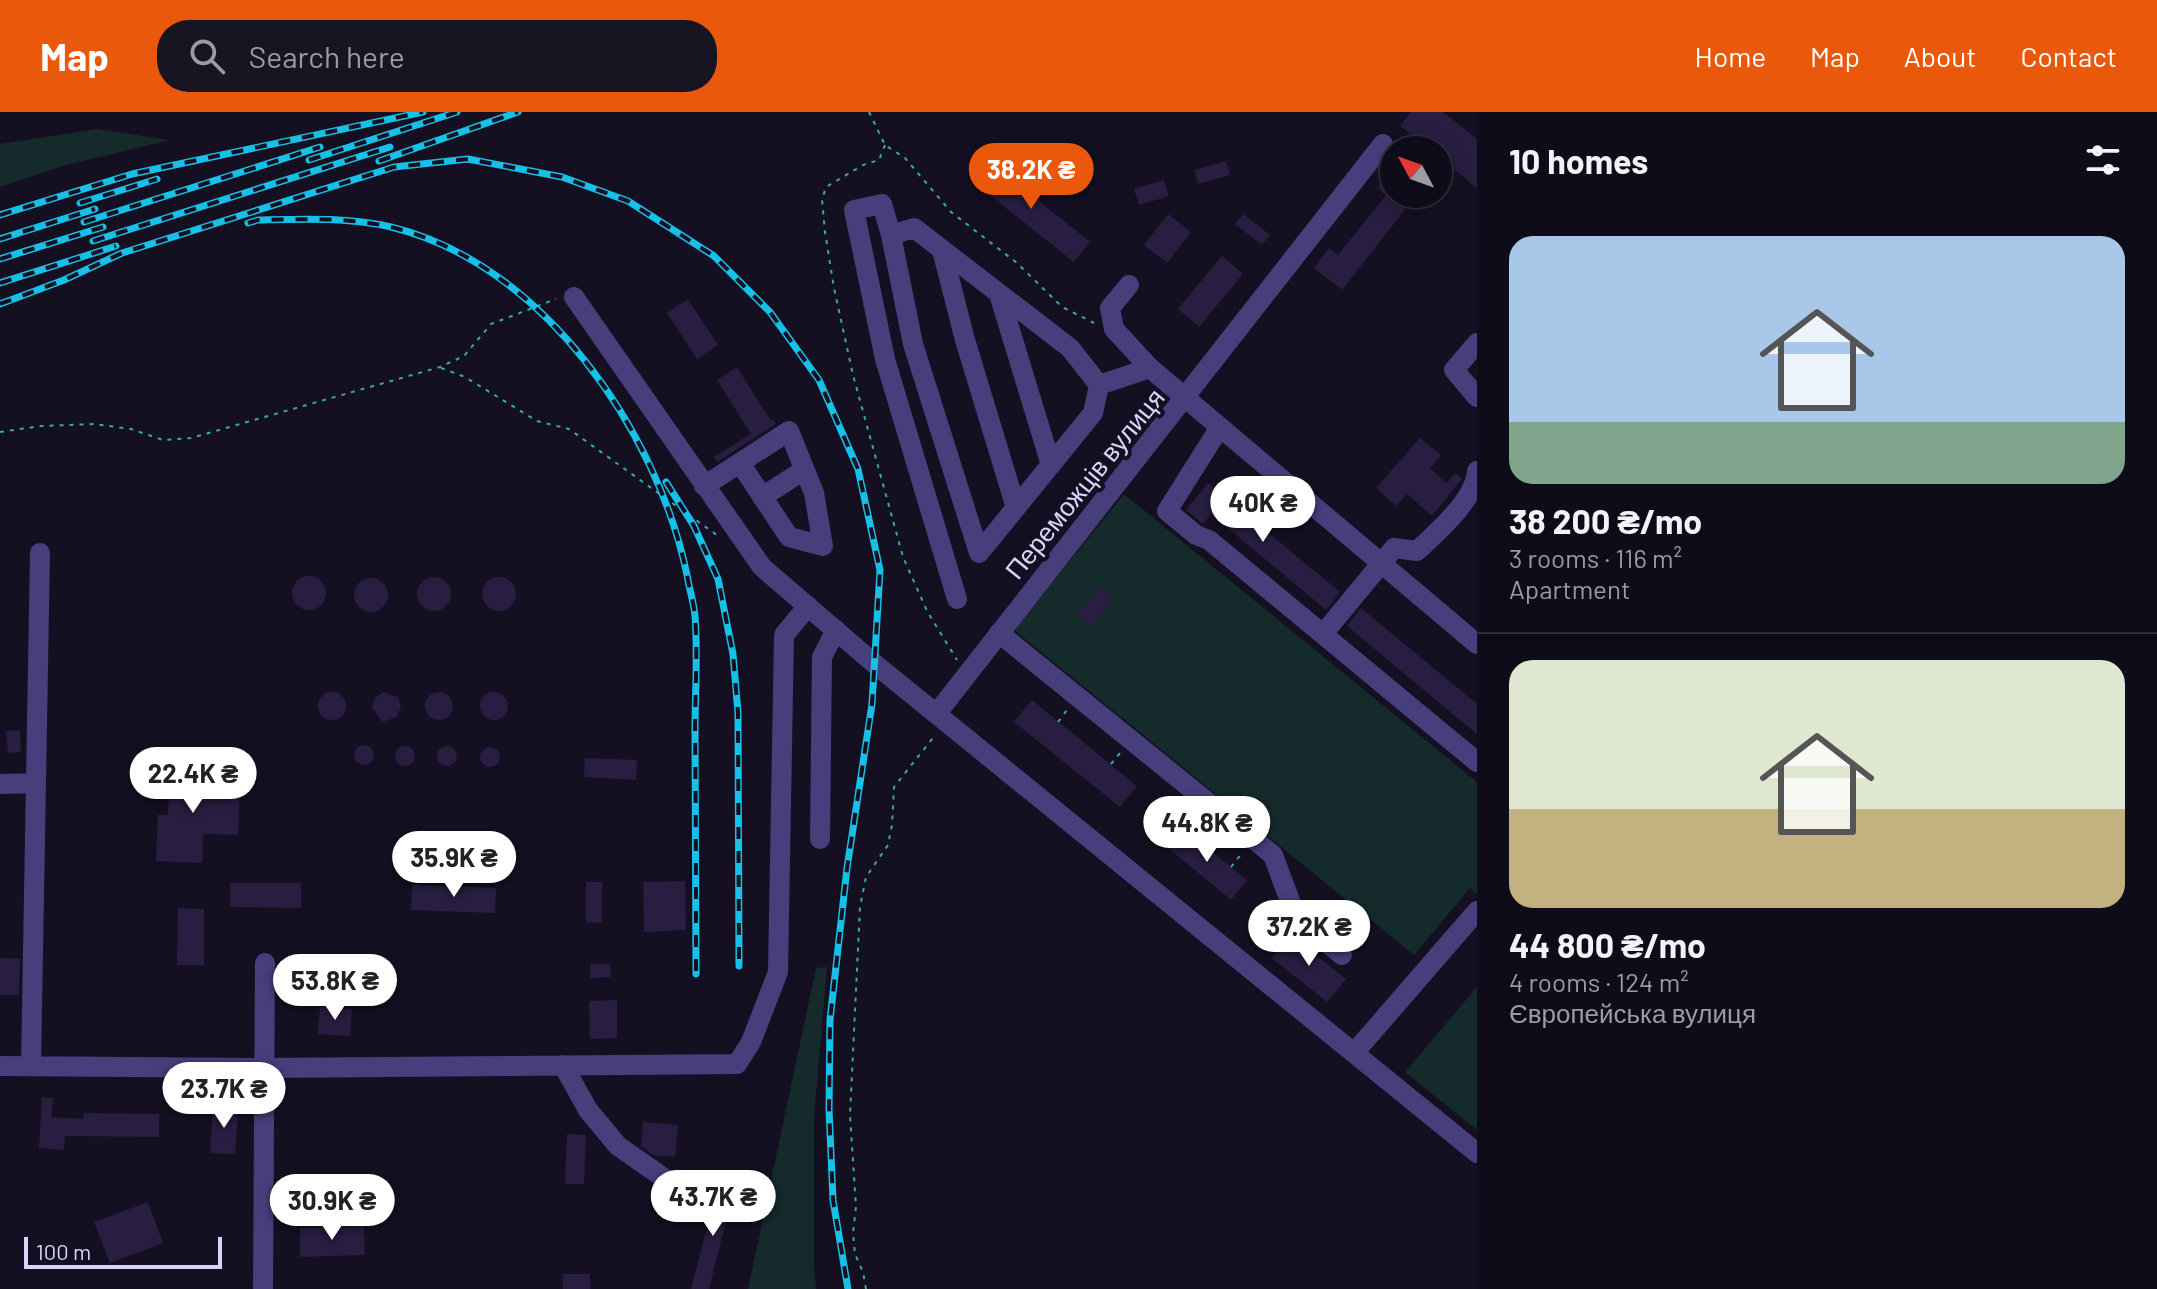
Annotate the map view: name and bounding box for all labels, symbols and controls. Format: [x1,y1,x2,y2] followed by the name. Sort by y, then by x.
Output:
[157,20,717,92] search box
[40,33,109,79] text: Map
[185,34,229,78] icon: search
[249,38,405,74] text: Search here
[1695,39,1766,73] text: Home
[1810,39,1860,73] text: Map
[1904,39,1976,73] text: About
[2020,39,2117,73] text: Contact
[1380,136,1452,208] north arrow
[1380,136,1452,208] map controls
[2081,138,2125,182] icon: filters
[1509,140,1648,181] text: 10 homes
[957,143,1105,211] pin: 38.2K ₴
[987,153,1075,184] text: 38.2K ₴
[1745,288,1889,432] icon: home
[998,382,1170,584] street label: Переможців вулиця
[1207,476,1319,544] pin: 40K ₴
[1228,486,1298,517] text: 40K ₴
[1509,500,1702,541] text: 38 200 ₴/mo
[1509,542,1682,573] text: 3 rooms · 116 m²
[1509,573,1630,604] text: Apartment
[1745,712,1889,856] icon: home
[119,747,267,815] pin: 22.4K ₴
[148,757,238,788] text: 22.4K ₴
[1133,796,1281,864] pin: 44.8K ₴
[1161,806,1253,837] text: 44.8K ₴
[380,831,528,899] pin: 35.9K ₴
[410,841,498,872] text: 35.9K ₴
[1235,900,1383,968] pin: 37.2K ₴
[1266,910,1352,941] text: 37.2K ₴
[1509,924,1706,965] text: 44 800 ₴/mo
[261,954,409,1022] pin: 53.8K ₴
[291,964,379,995] text: 53.8K ₴
[1509,966,1689,997] text: 4 rooms · 124 m²
[1509,997,1756,1028] text: Європейська вулиця
[150,1062,298,1130] pin: 23.7K ₴
[181,1072,267,1103] text: 23.7K ₴
[639,1170,787,1238] pin: 43.7K ₴
[258,1174,406,1242] pin: 30.9K ₴
[669,1180,757,1211] text: 43.7K ₴
[288,1184,376,1215] text: 30.9K ₴
[24,1233,222,1269] scale bar
[36,1238,91,1264] text: 100 m

